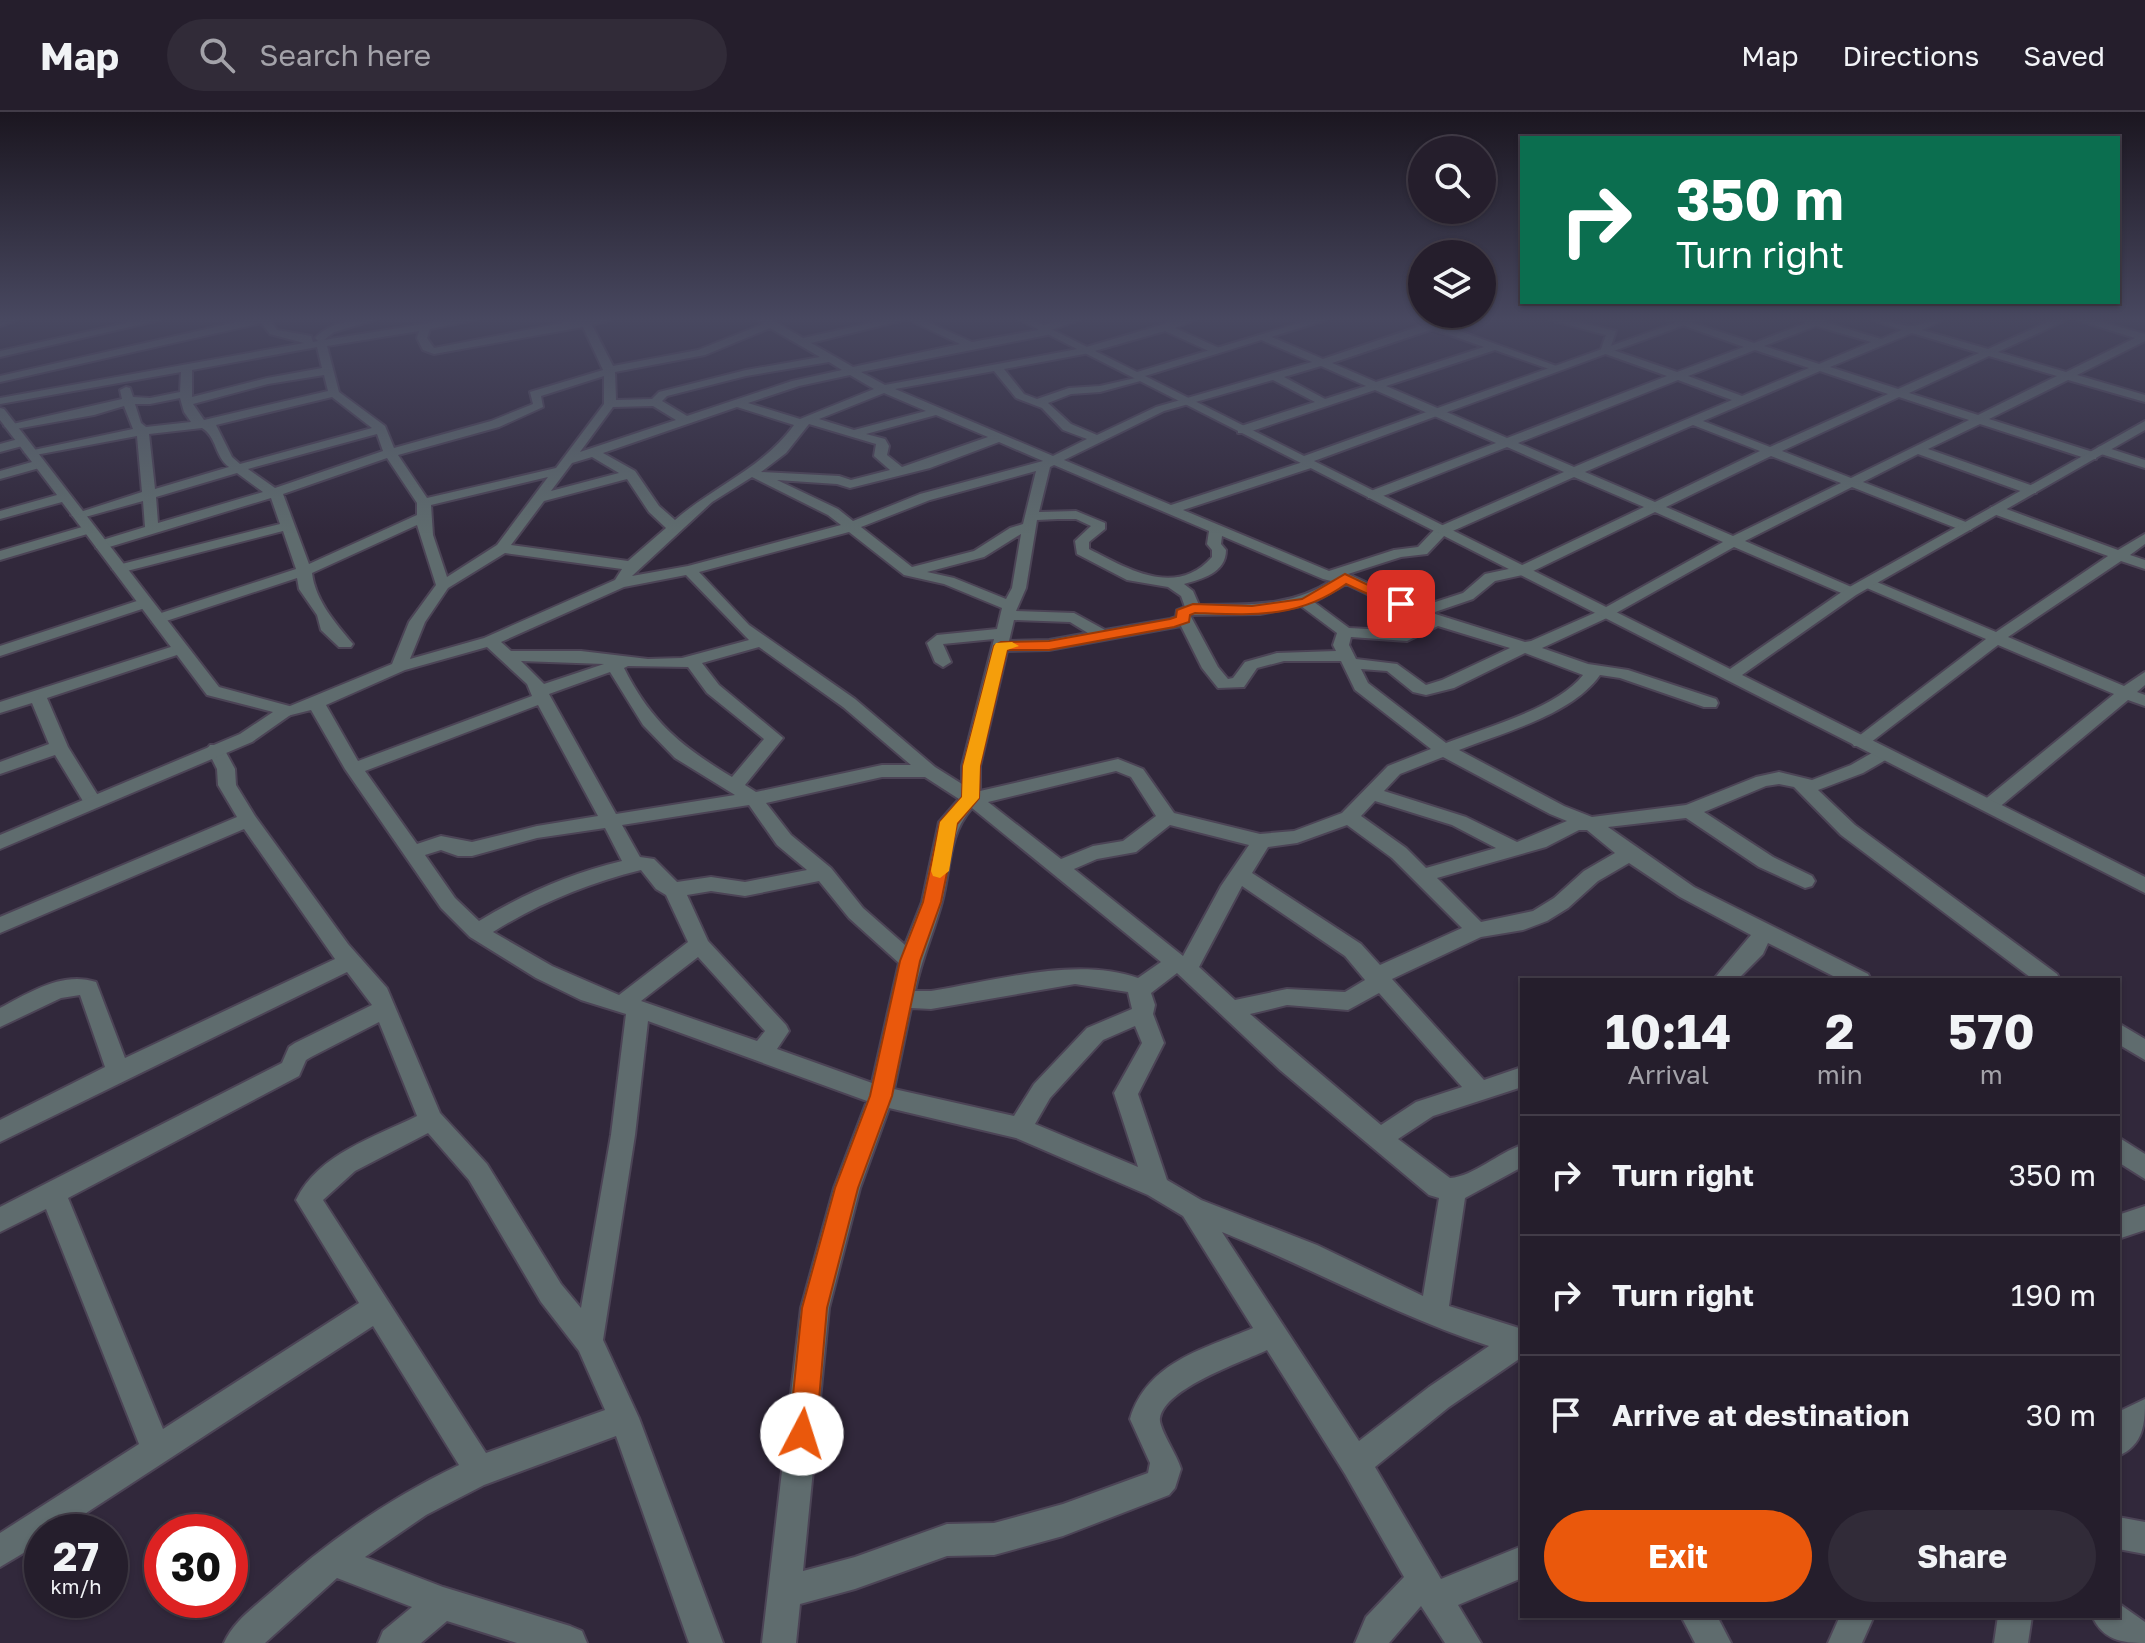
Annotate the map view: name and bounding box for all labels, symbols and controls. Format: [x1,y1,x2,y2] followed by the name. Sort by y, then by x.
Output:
[167,19,727,91] search box
[40,33,119,78] text: Map
[195,33,239,77] icon: search
[259,37,431,73] text: Search here
[1741,39,1798,72] text: Map
[1842,39,1979,72] text: Directions
[2023,39,2105,72] text: Saved
[1408,136,1496,328] map controls
[1408,136,1496,224] button: search
[1676,165,1844,232] text: 350 m
[1544,168,1648,272] icon: right
[1676,233,1844,276] text: Turn right
[1408,240,1496,328] button: layers
[1367,570,1435,638] pin
[1379,582,1423,626] icon: arrive
[1605,1002,1731,1060] text: 10:14
[1825,1002,1854,1060] text: 2
[1948,1002,2035,1060] text: 570
[1628,1059,1709,1090] text: Arrival
[1817,1059,1863,1090] text: min
[1980,1059,2003,1090] text: m
[1544,1153,1588,1197] icon: right
[1612,1157,1754,1193] text: Turn right
[2008,1157,2096,1193] text: 350 m
[1544,1273,1588,1317] icon: right
[1612,1277,1754,1313] text: Turn right
[2011,1277,2096,1313] text: 190 m
[760,1392,844,1476] position arrow
[1544,1393,1588,1437] icon: arrive
[1612,1397,1909,1433] text: Arrive at destination
[2026,1397,2096,1433] text: 30 m
[1544,1510,1812,1602] button: Exit
[1828,1510,2096,1602] button: Share
[144,1514,248,1618] speed limit sign: 30
[53,1532,99,1580] text: 27
[51,1574,101,1598] text: km/h

